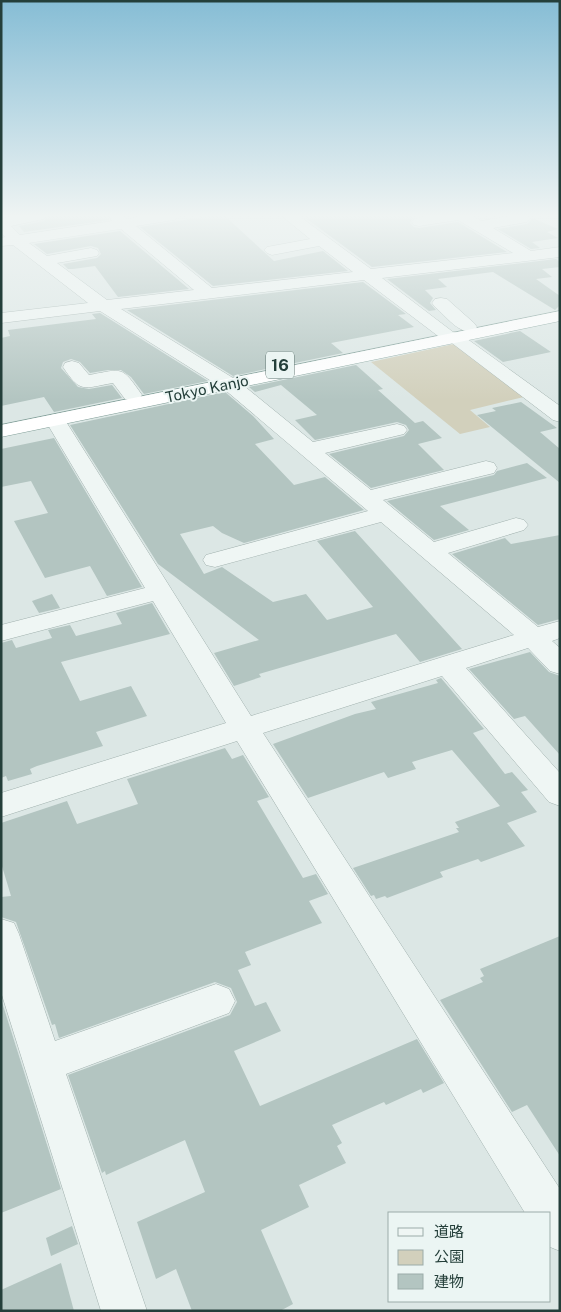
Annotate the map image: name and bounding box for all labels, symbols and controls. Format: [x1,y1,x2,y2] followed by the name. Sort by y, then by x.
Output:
[266,352,294,378] road number: 16
[164,371,250,406] street label: Tokyo Kanjo
[388,1212,551,1302] legend
[434,1223,464,1240] text: 道路
[434,1248,464,1265] text: 公園
[434,1273,464,1290] text: 建物

